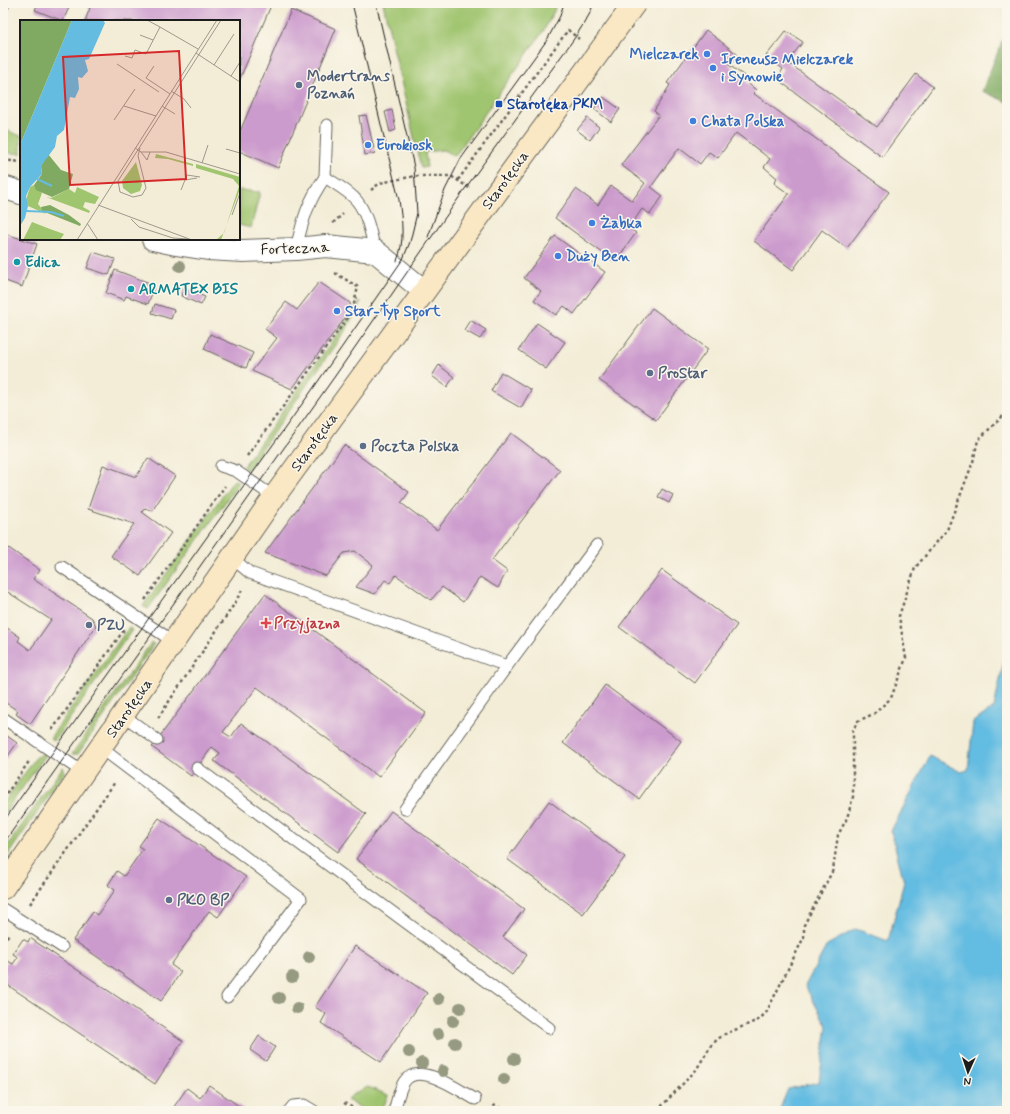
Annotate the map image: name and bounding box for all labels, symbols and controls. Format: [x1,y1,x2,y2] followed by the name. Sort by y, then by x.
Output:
[20,20,240,240] inset map
[630,45,700,65] place label: Mielczarek
[702,49,712,59] marker: Mielczarek
[721,50,854,87] place label: Ireneusz Mielczarek i Synowie
[708,63,718,73] marker: Ireneusz Mielczarek i Synowie
[307,67,390,104] place label: Modertrans Poznań
[294,80,304,90] marker: Modertrans Poznań
[507,95,603,115] place label: Starołęka PKM
[494,99,504,109] marker: Starołęka PKM
[701,112,785,132] place label: Chata Polska
[688,116,698,126] marker: Chata Polska
[376,136,433,156] place label: Eurokiosk
[363,140,373,150] marker: Eurokiosk
[478,147,534,214] street label: Starołęcka
[600,214,642,234] place label: Żabka
[587,218,597,228] marker: Żabka
[260,238,331,260] street label: Forteczna
[566,247,630,267] place label: Duży Ben
[553,251,563,261] marker: Duży Ben
[25,253,61,273] place label: Edica
[12,257,22,267] marker: Edica
[139,280,239,300] place label: ARMATEX BIS
[126,284,136,294] marker: ARMATEX BIS
[345,302,442,322] place label: Star-Typ Sport
[332,306,342,316] marker: Star-Typ Sport
[658,364,708,384] place label: ProStar
[645,368,655,378] marker: ProStar
[287,409,343,476] street label: Starołęcka
[371,437,459,457] place label: Poczta Polska
[358,441,368,451] marker: Poczta Polska
[274,614,340,634] place label: Przyjazna
[97,616,125,636] place label: PZU
[261,618,271,628] marker: Przyjazna
[84,620,94,630] marker: PZU
[102,675,158,742] street label: Starołęcka
[177,891,230,911] place label: PKO BP
[164,895,174,905] marker: PKO BP
[948,1052,988,1092] north arrow
[964,1074,972,1088] text: N

